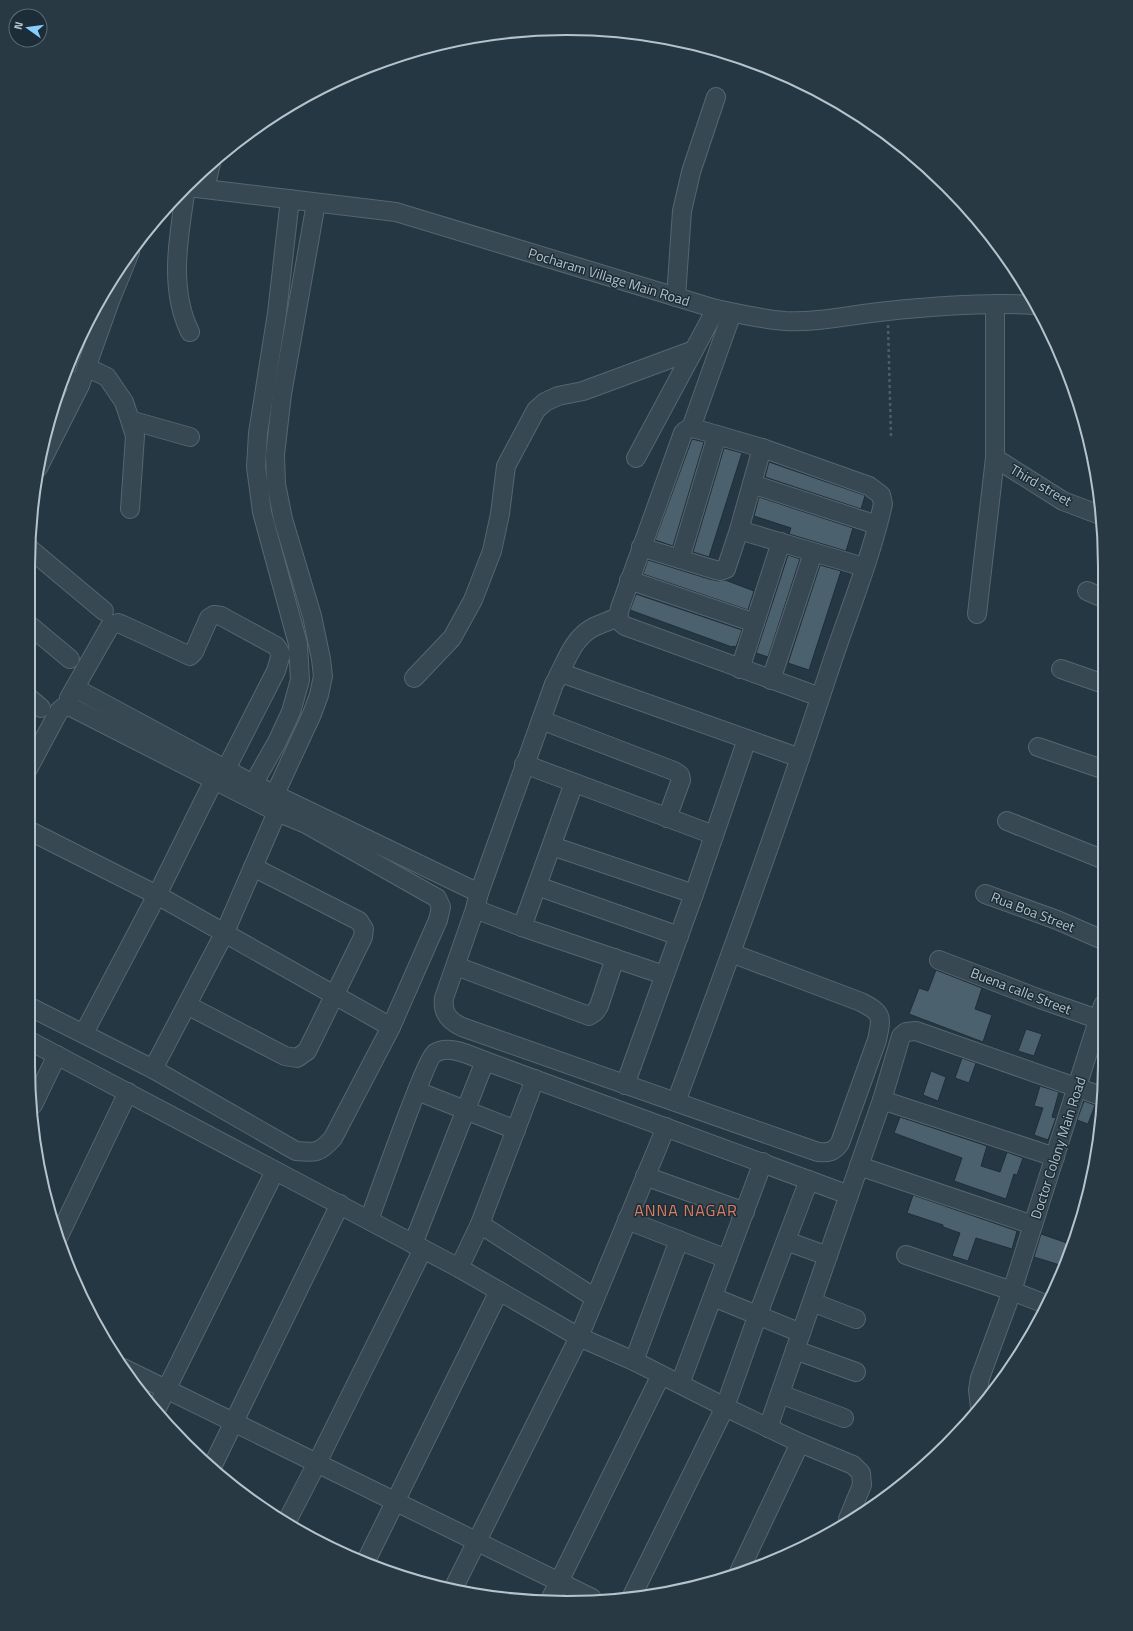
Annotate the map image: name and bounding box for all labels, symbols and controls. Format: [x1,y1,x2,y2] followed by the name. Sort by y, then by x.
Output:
[8,8,48,48] north arrow
[10,20,27,31] text: N
[526,242,692,311] street label: Pocharam Village Main Road
[1006,458,1076,511] street label: Third street
[988,886,1078,937] street label: Rua Boa Street
[968,962,1075,1019] street label: Buena calle Street
[1025,1074,1090,1222] street label: Doctor Colony Main Road
[634,1198,738,1222] district label: ANNA NAGAR

